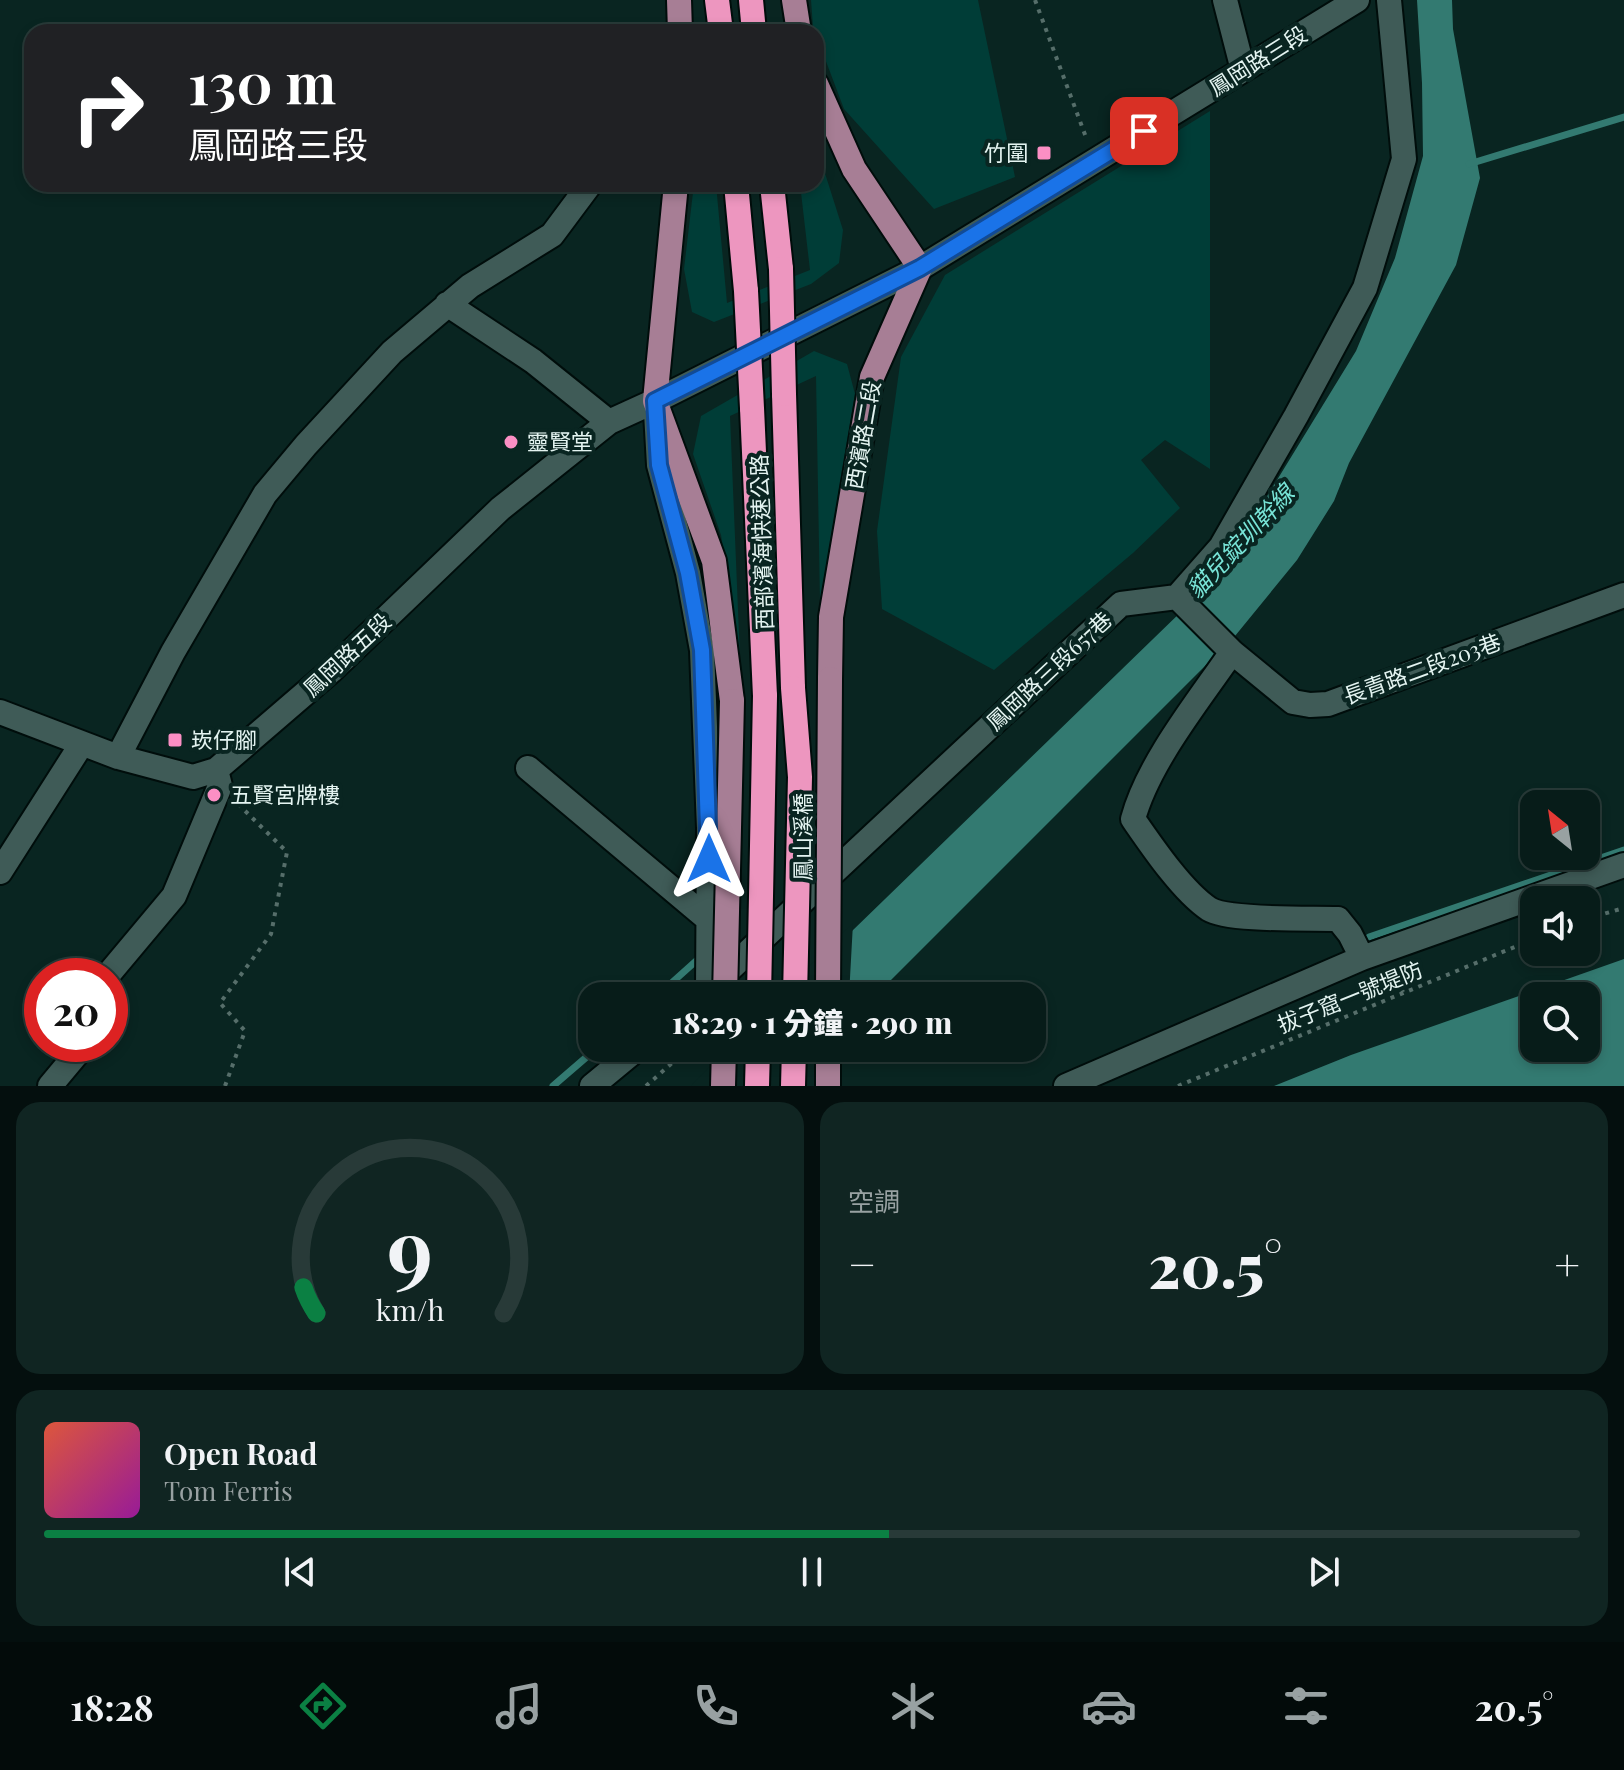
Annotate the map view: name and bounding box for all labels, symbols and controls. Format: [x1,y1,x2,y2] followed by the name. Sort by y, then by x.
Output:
[1203,18,1312,102] street label: 鳳岡路三段
[188,44,336,119] text: 130 m
[56,56,160,160] icon: right
[1110,97,1178,165] pin
[1122,109,1166,153] icon: arrive
[188,119,368,167] text: 鳳岡路三段
[984,137,1028,167] place label: 竹圍
[1035,144,1053,162] marker: 竹圍
[838,378,886,492] street label: 西濱路二段
[527,426,593,456] place label: 靈賢堂
[502,433,520,451] marker: 靈賢堂
[743,454,779,631] street label: 西部濱海快速公路
[1179,475,1302,604] water label: 貓兒錠圳幹線
[979,604,1118,736] street label: 鳳岡路三段657巷
[296,606,397,703] street label: 鳳岡路五段
[1339,626,1505,710] street label: 長青路二段203巷
[191,724,257,754] place label: 崁仔腳
[166,731,184,749] marker: 崁仔腳
[230,779,340,809] place label: 五賢宮牌樓
[205,786,223,804] marker: 五賢宮牌樓
[1520,790,1600,870] north arrow
[1520,790,1600,1062] map controls
[787,793,817,881] street label: 鳳山溪橋
[667,817,751,901] position arrow
[1520,886,1600,966] button: sound
[1273,953,1427,1039] street label: 拔子窟一號堤防
[24,958,128,1062] speed limit sign: 20
[1520,982,1600,1062] button: search
[672,1002,952,1042] text: 18:29 · 1 分鐘 · 290 m
[848,1183,900,1218] text: 空調
[387,1190,433,1301] text: 9
[1148,1223,1282,1303] text: 20.5°
[848,1233,876,1292] text: −
[1554,1233,1580,1292] text: +
[376,1290,444,1328] text: km/h
[164,1433,317,1473] text: Open Road
[164,1473,293,1508] text: Tom Ferris
[278,1550,322,1594] icon: previous
[790,1550,834,1594] icon: pause
[1302,1550,1346,1594] icon: next
[295,1678,351,1734] icon: directions
[491,1678,547,1734] icon: music
[688,1678,744,1734] icon: phone
[885,1678,941,1734] icon: climate
[1081,1678,1137,1734] icon: car
[1278,1678,1334,1734] icon: filters
[70,1682,154,1730] text: 18:28
[1475,1682,1554,1730] text: 20.5°

